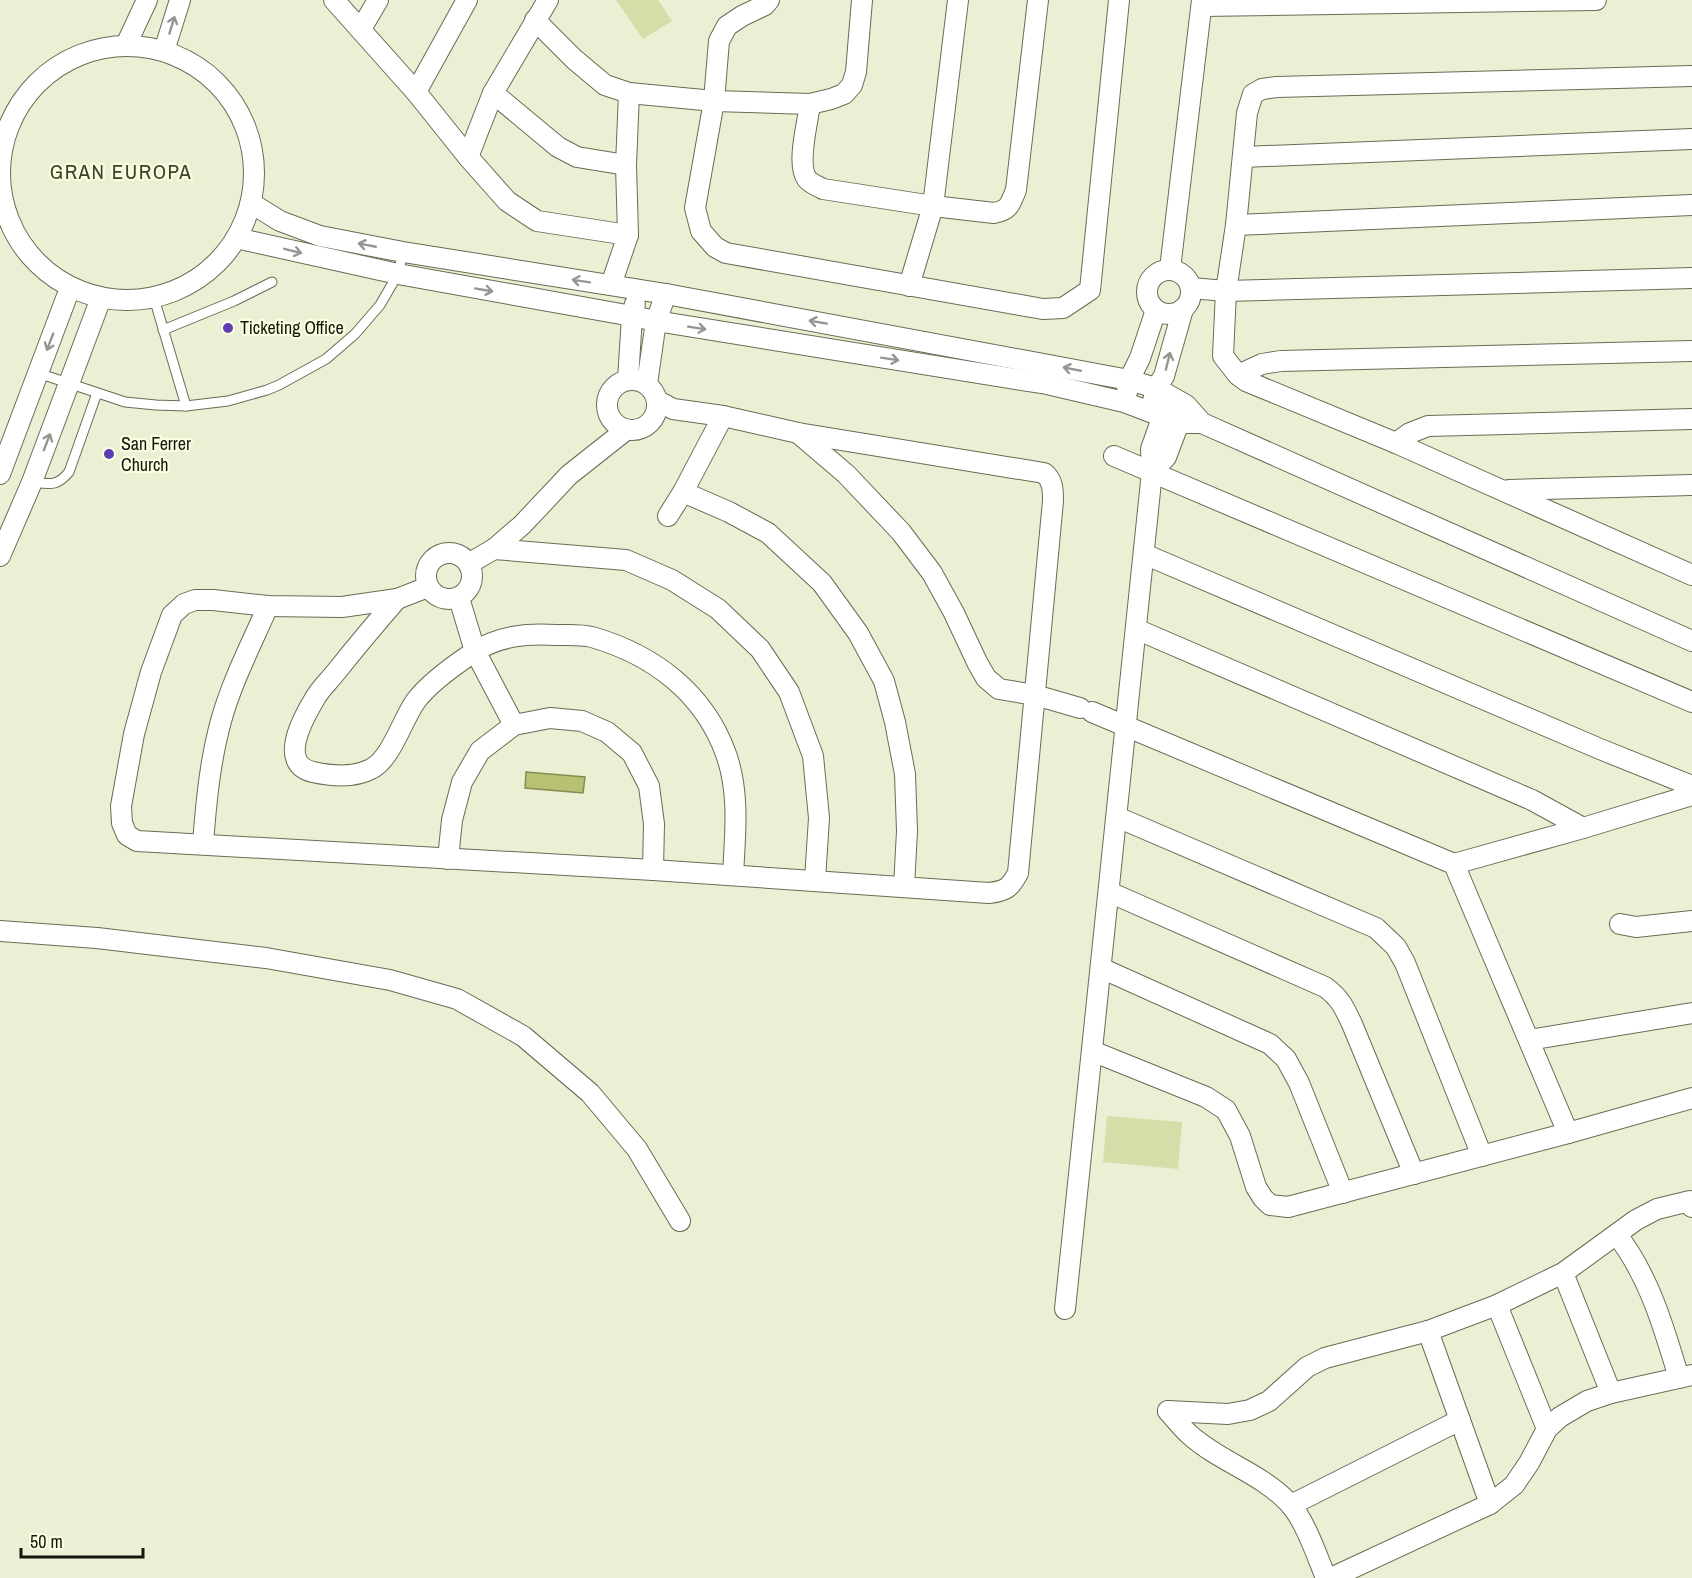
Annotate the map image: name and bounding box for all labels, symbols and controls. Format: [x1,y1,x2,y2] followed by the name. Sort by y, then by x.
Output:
[167,16,178,35] one-way arrow
[50,157,192,186] district label: GRAN EUROPA
[358,239,378,250] one-way arrow
[283,246,302,258] one-way arrow
[571,275,591,286] one-way arrow
[474,284,494,295] one-way arrow
[240,315,344,340] place label: Ticketing Office
[809,316,828,327] one-way arrow
[221,321,235,335] marker: Ticketing Office
[687,322,706,333] one-way arrow
[43,333,54,351] one-way arrow
[1162,352,1174,371] one-way arrow
[879,353,899,364] one-way arrow
[1062,363,1082,374] one-way arrow
[121,431,191,477] place label: San Ferrer Church
[42,433,53,451] one-way arrow
[102,447,116,461] marker: San Ferrer Church
[21,1521,142,1559] scale bar
[30,1529,63,1554] text: 50 m

